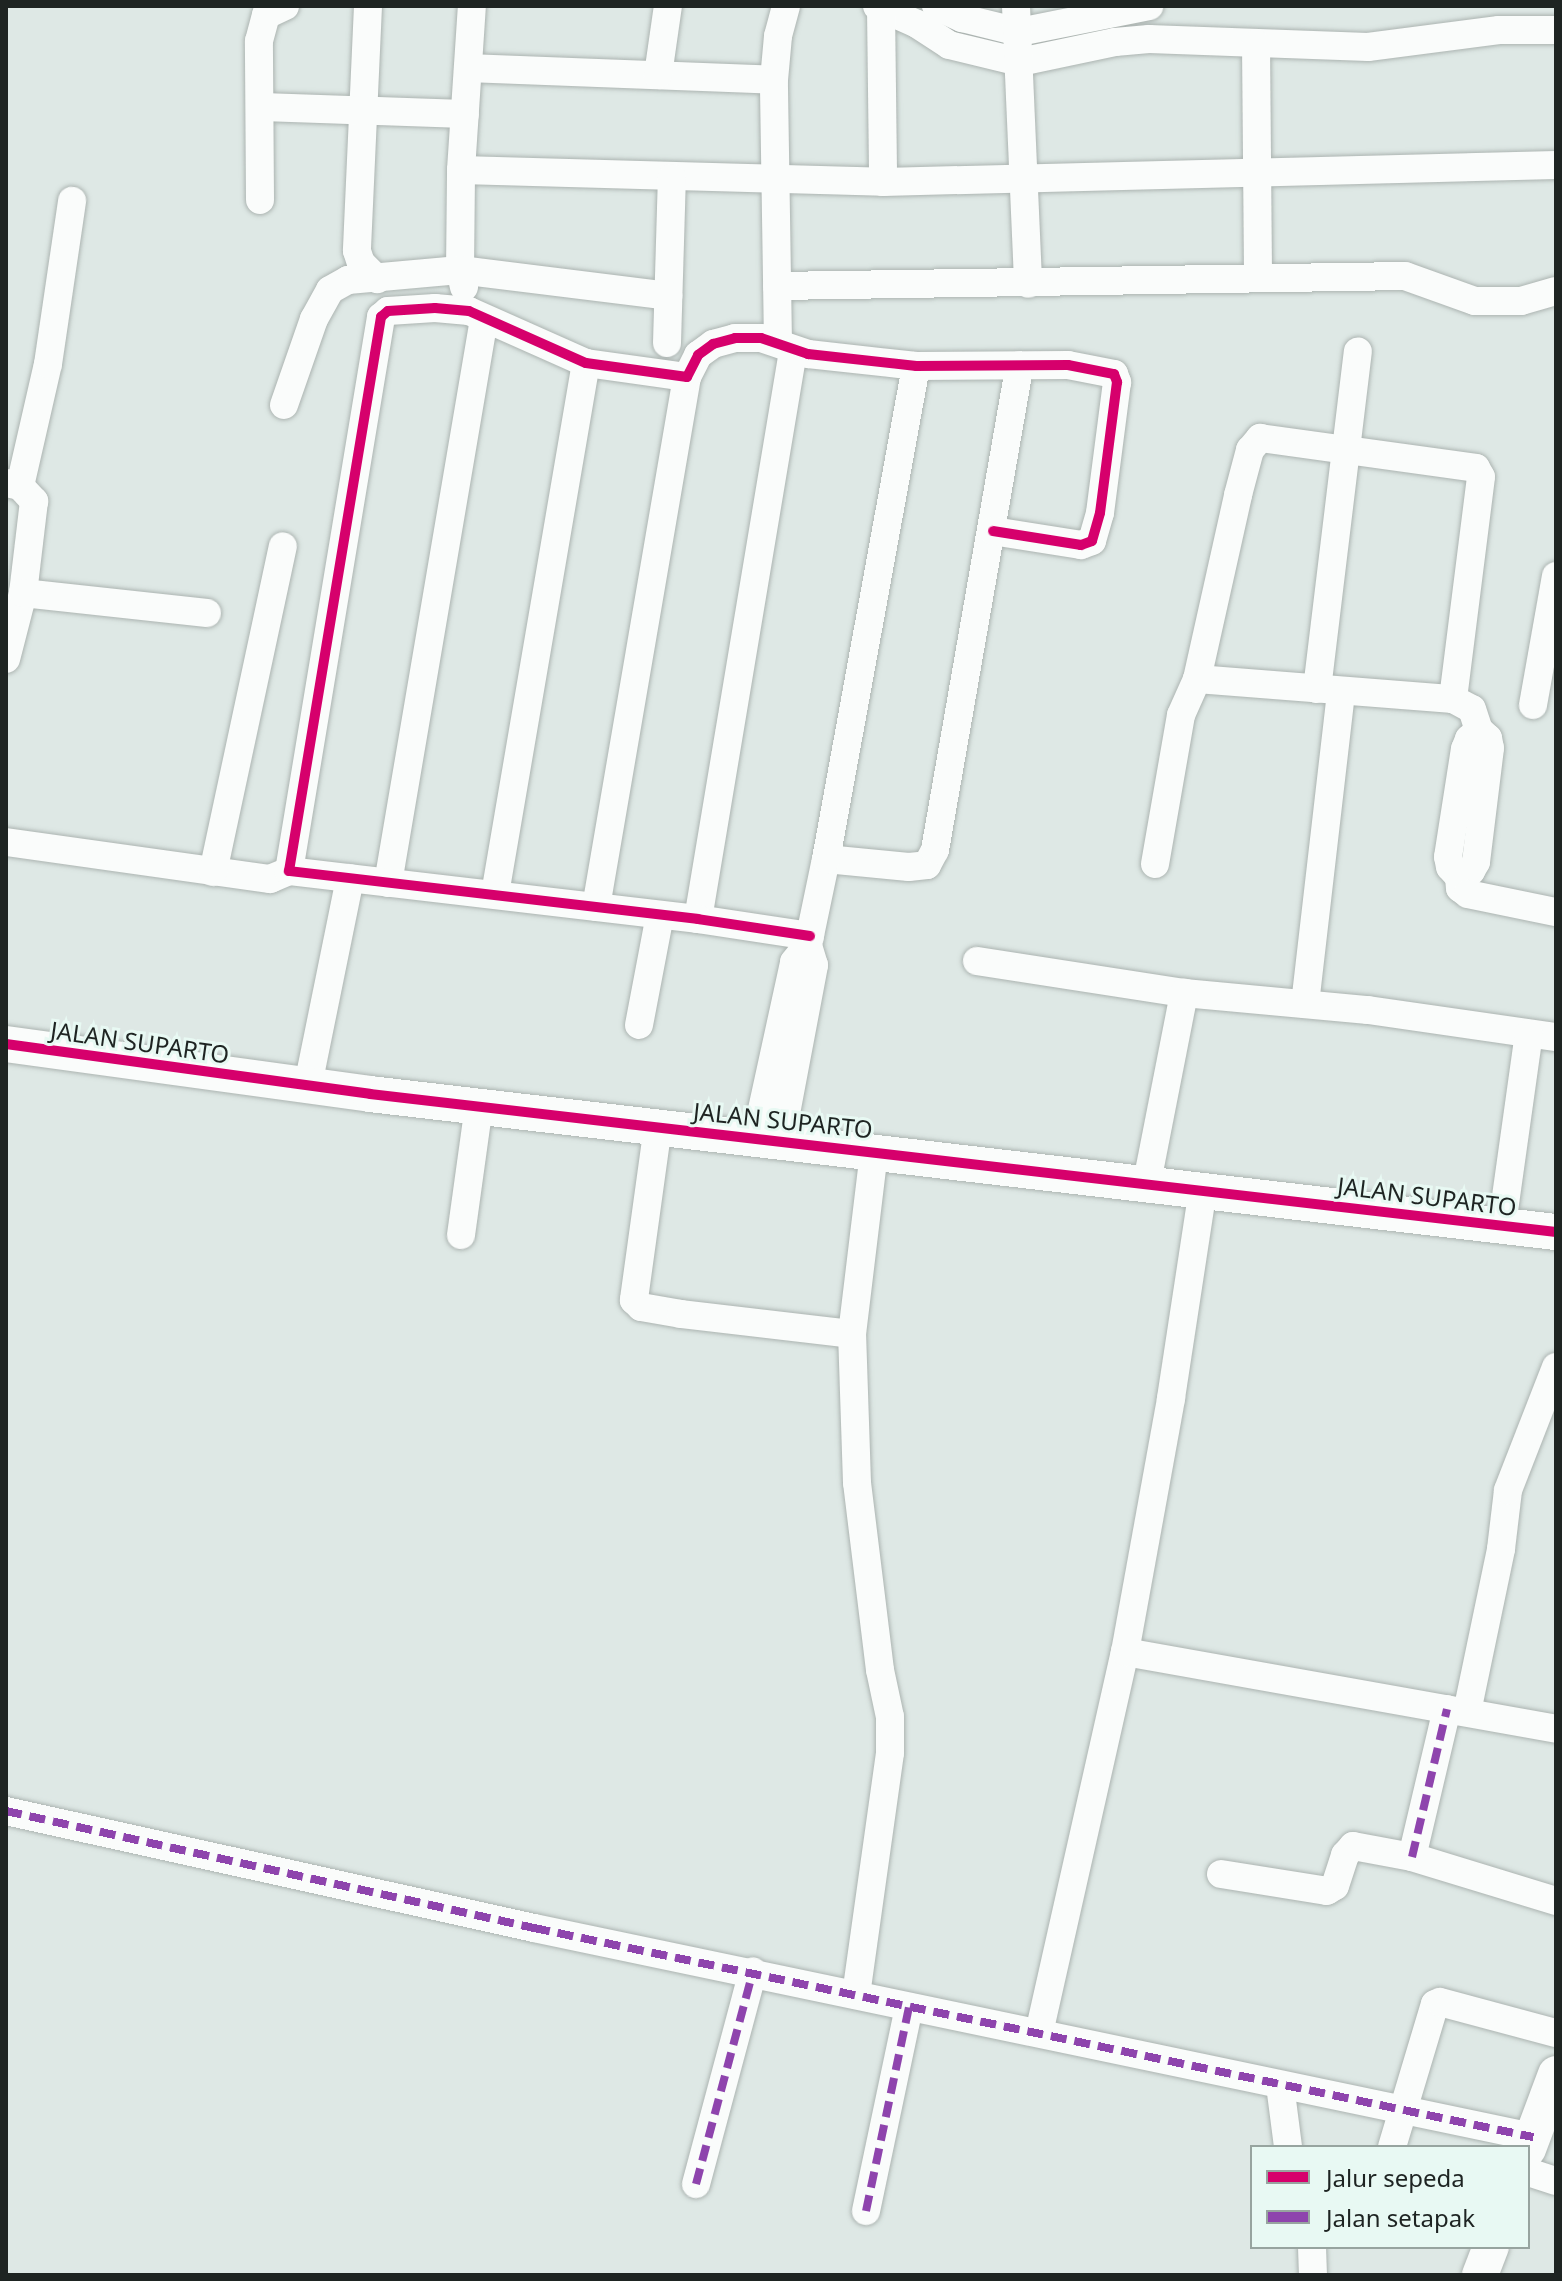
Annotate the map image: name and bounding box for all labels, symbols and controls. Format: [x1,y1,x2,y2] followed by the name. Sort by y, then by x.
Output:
[49,1015,231,1069] street label: JALAN SUPARTO
[692,1096,874,1144] street label: JALAN SUPARTO
[1336,1171,1518,1221] street label: JALAN SUPARTO
[1250,2145,1530,2249] legend
[1326,2161,1465,2194] text: Jalur sepeda
[1326,2201,1475,2234] text: Jalan setapak

